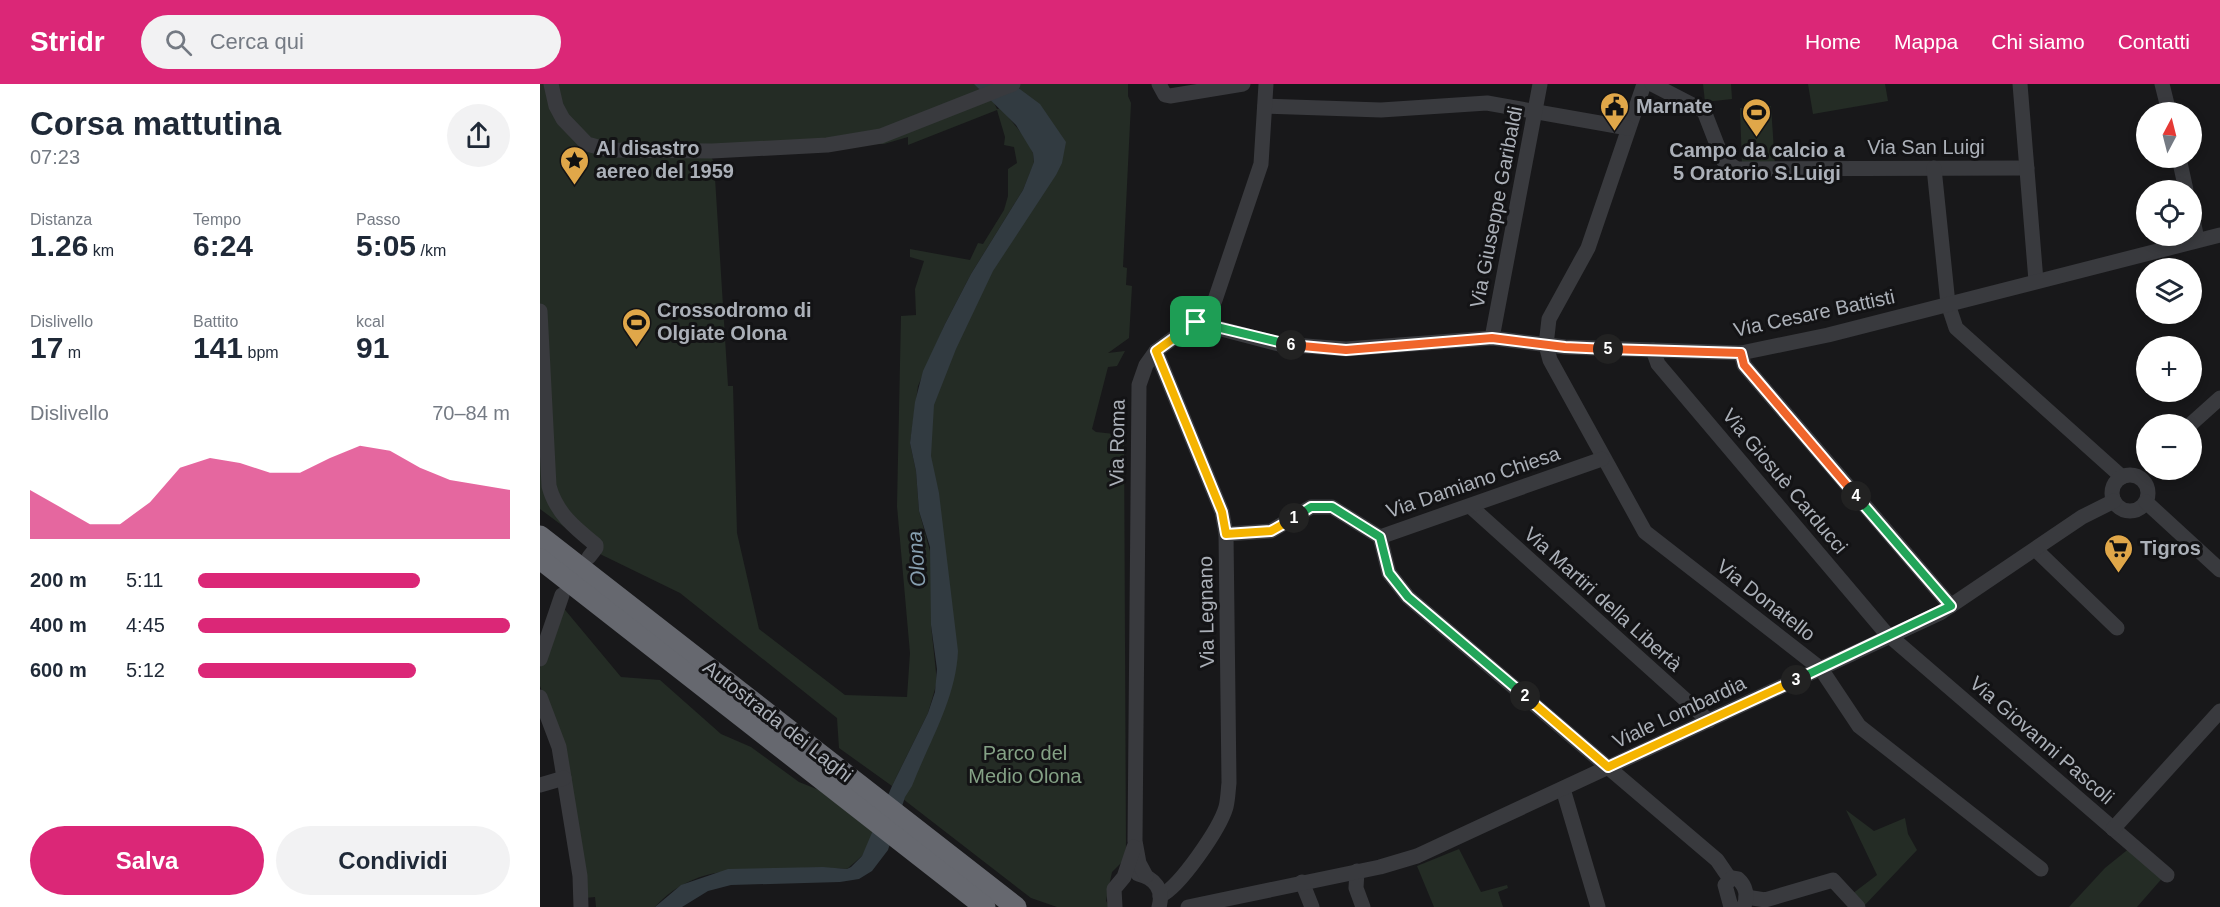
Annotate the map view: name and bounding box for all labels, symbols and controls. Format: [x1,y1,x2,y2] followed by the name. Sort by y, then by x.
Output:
[141,15,561,69] search box
[30,26,105,57] text: Stridr
[162,26,195,59] icon: search
[210,29,304,54] text: Cerca qui
[1805,30,1861,53] text: Home
[1894,30,1958,53] text: Mappa
[1991,30,2085,53] text: Chi siamo
[2118,30,2190,53] text: Contatti
[1599,90,1631,132] public building icon: Marnate
[1636,95,1713,117] place label: Marnate
[1741,96,1773,138] sports icon: Campo da calcio a 5 Oratorio S.Luigi
[2136,102,2202,168] north arrow
[2136,102,2202,480] map controls
[447,104,510,167] button: share
[1466,104,1526,310] street label: Via Giuseppe Garibaldi
[30,105,281,142] text: Corsa mattutina
[1867,136,1985,158] street label: Via San Luigi
[596,137,734,182] place label: Al disastro aereo del 1959
[1669,139,1846,184] place label: Campo da calcio a 5 Oratorio S.Luigi
[559,144,591,186] place icon: Al disastro aereo del 1959
[30,146,80,168] text: 07:23
[2136,180,2202,246] button: locate
[30,211,92,228] text: Distanza
[193,211,241,228] text: Tempo
[356,211,400,228] text: Passo
[30,229,88,262] text: 1.26
[193,229,253,262] text: 6:24
[356,229,416,262] text: 5:05
[88,242,114,259] text: km
[416,242,446,259] text: /km
[2136,258,2202,324] button: layers
[1731,285,1897,341] street label: Via Cesare Battisti
[1170,296,1221,347] pin
[657,299,811,344] place label: Crossodromo di Olgiate Olona
[1179,305,1212,338] icon: arrive
[620,306,652,348] sports icon: Crossodromo di Olgiate Olona
[30,313,93,330] text: Dislivello
[193,313,238,330] text: Battito
[356,313,384,330] text: kcal
[1276,330,1306,360] pin: 6
[30,331,63,364] text: 17
[193,331,243,364] text: 141
[356,331,389,364] text: 91
[1593,334,1623,364] pin: 5
[1287,336,1295,353] text: 6
[2136,336,2202,402] button: +
[1604,340,1612,357] text: 5
[63,344,81,361] text: m
[243,344,279,361] text: bpm
[1105,398,1129,487] street label: Via Roma
[30,402,109,424] text: Dislivello
[432,402,510,424] text: 70–84 m
[1718,404,1852,558] street label: Via Giosuè Carducci
[2136,414,2202,480] button: −
[1383,442,1563,522] street label: Via Damiano Chiesa
[1841,481,1871,511] pin: 4
[1852,487,1860,504] text: 4
[1279,503,1309,533] pin: 1
[1290,509,1298,526] text: 1
[1520,523,1687,676] street label: Via Martiri della Libertà
[903,530,929,588] water label: Olona
[2103,532,2135,574] supermarket icon: Tigros
[2140,537,2201,559] place label: Tigros
[1712,555,1820,645] street label: Via Donatello
[1194,556,1218,668] street label: Via Legnano
[30,569,87,591] text: 200 m
[126,569,163,591] text: 5:11
[30,614,87,636] text: 400 m
[126,614,165,636] text: 4:45
[699,656,857,786] street label: Autostrada dei Laghi
[30,659,87,681] text: 600 m
[126,659,165,681] text: 5:12
[1781,665,1811,695] pin: 3
[1609,671,1750,752] street label: Viale Lombardia
[1792,671,1800,688] text: 3
[1966,672,2118,808] street label: Via Giovanni Pascoli
[1510,681,1540,711] pin: 2
[1521,687,1529,704] text: 2
[968,742,1083,787] park label: Parco del Medio Olona
[30,826,264,895] button: Salva
[276,826,510,895] button: Condividi

